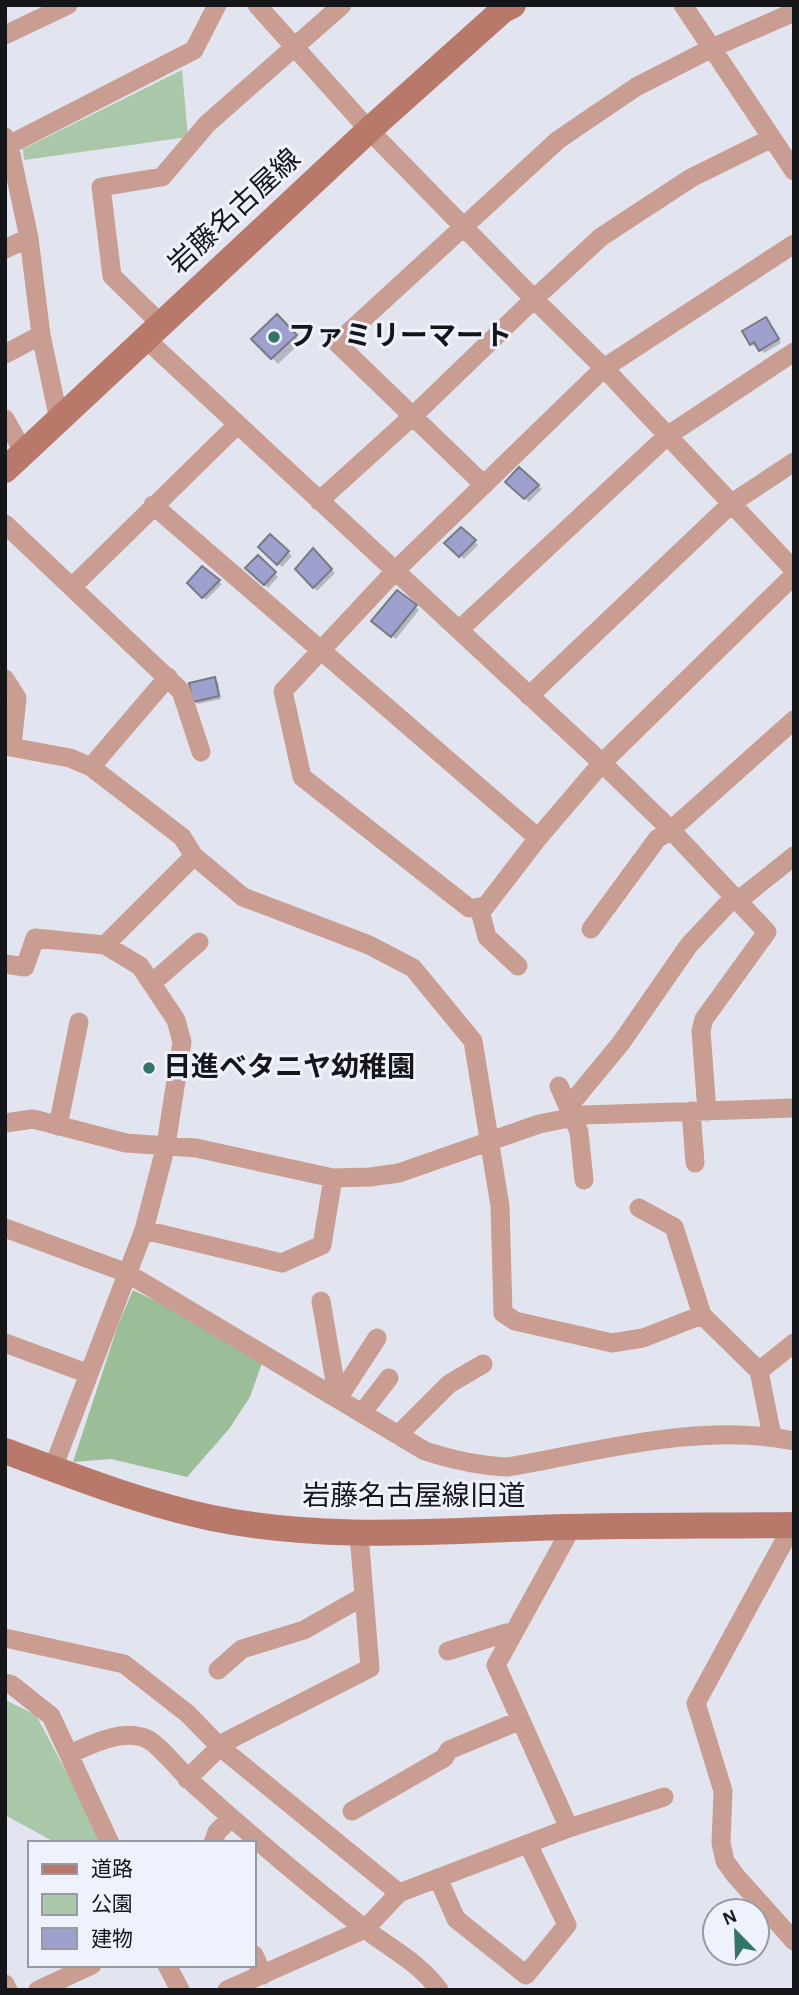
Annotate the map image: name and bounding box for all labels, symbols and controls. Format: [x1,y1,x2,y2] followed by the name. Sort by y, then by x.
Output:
[163,143,306,280] street label: 岩藤名古屋線
[288,322,512,351] place label: ファミリーマート
[266,329,282,345] marker: ファミリーマート
[163,1052,415,1082] place label: 日進ベタニヤ幼稚園
[141,1060,157,1076] marker: 日進ベタニヤ幼稚園
[302,1481,526,1511] street label: 岩藤名古屋線旧道
[28,1841,256,1967] legend
[91,1858,133,1880] text: 道路
[91,1894,133,1915] text: 公園
[701,1897,771,1967] north arrow
[720,1906,740,1929] text: N
[91,1928,133,1950] text: 建物

